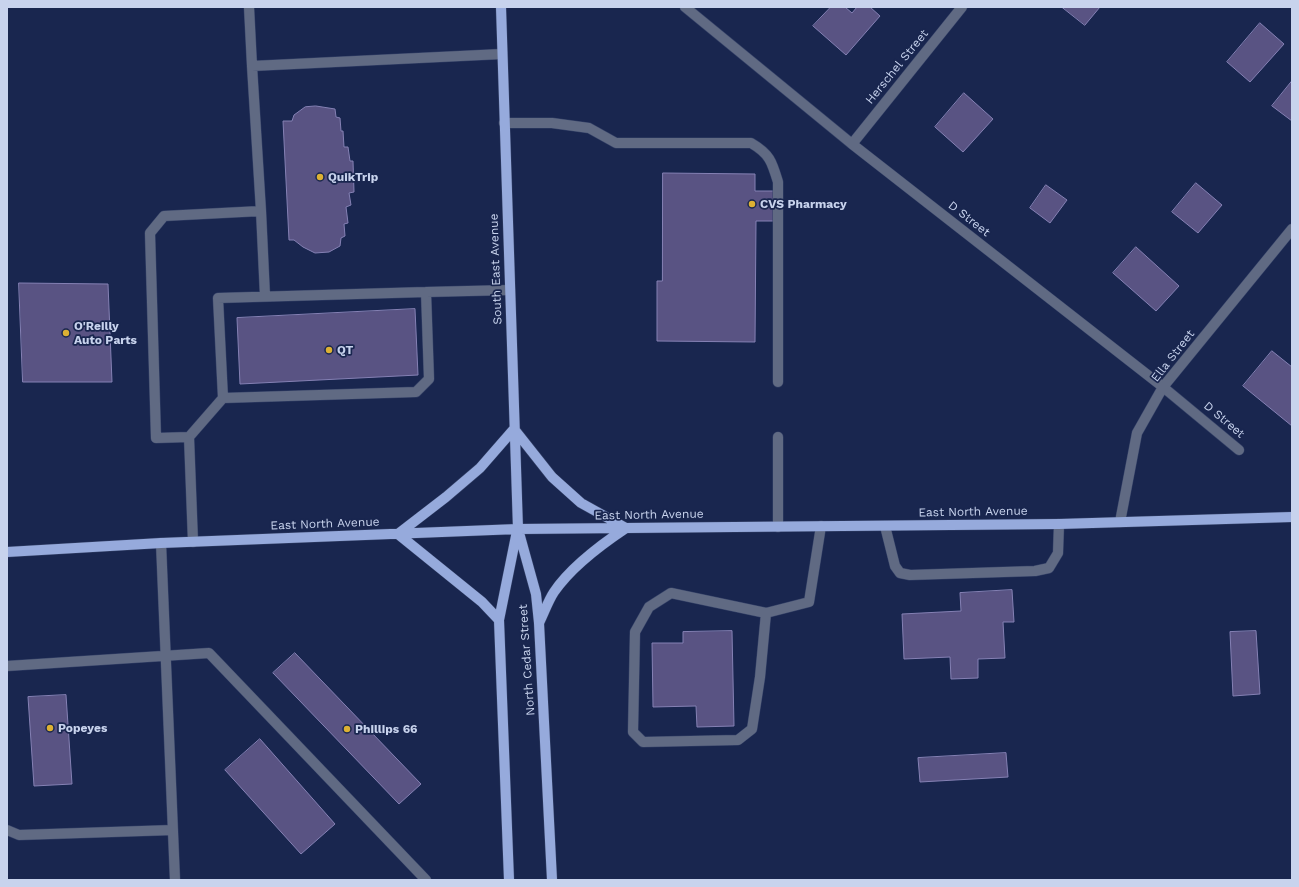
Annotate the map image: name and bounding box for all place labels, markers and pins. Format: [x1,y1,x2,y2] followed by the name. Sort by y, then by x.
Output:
[328,170,378,184] place label: QuikTrip
[315,172,325,182] marker: QuikTrip
[760,197,847,211] place label: CVS Pharmacy
[747,199,757,209] marker: CVS Pharmacy
[74,319,137,347] place label: O'Reilly Auto Parts
[61,328,71,338] marker: O'Reilly Auto Parts
[337,343,353,357] place label: QT
[324,345,334,355] marker: QT
[58,721,107,735] place label: Popeyes
[355,722,417,736] place label: Phillips 66
[45,723,55,733] marker: Popeyes
[342,724,352,734] marker: Phillips 66

